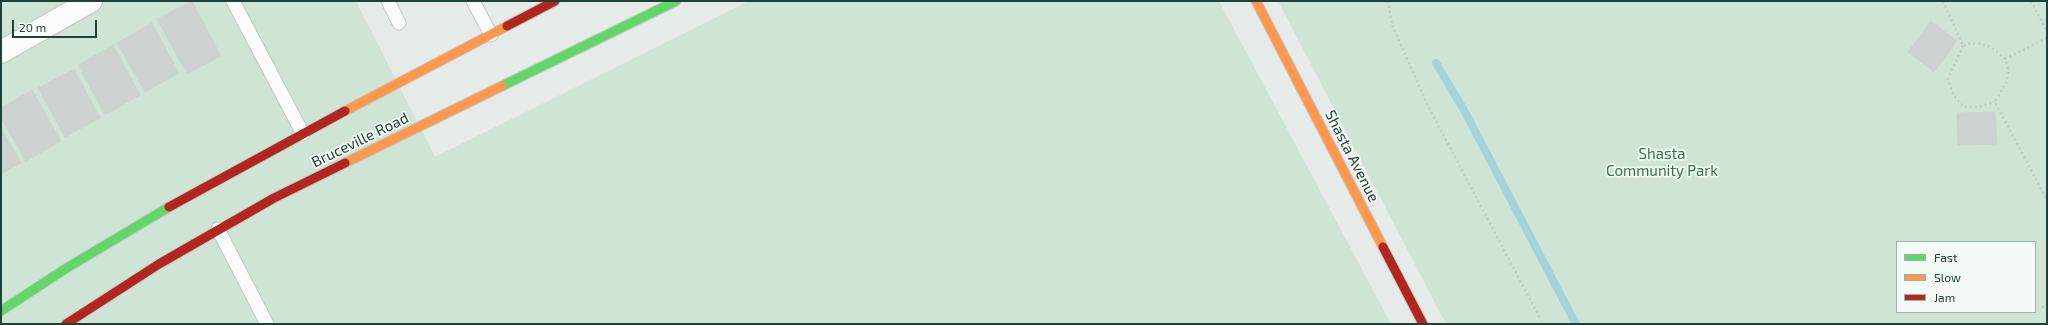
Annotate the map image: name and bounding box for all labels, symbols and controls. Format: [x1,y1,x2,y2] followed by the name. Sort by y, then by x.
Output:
[14,12,99,38] scale bar
[19,20,46,34] text: 20 m
[1321,107,1383,205] street label: Shasta Avenue
[309,109,411,171] street label: Bruceville Road
[1606,145,1718,180] park label: Shasta Community Park
[1896,241,2036,313] legend
[1934,250,1957,264] text: Fast
[1934,270,1961,284] text: Slow
[1934,290,1955,304] text: Jam

